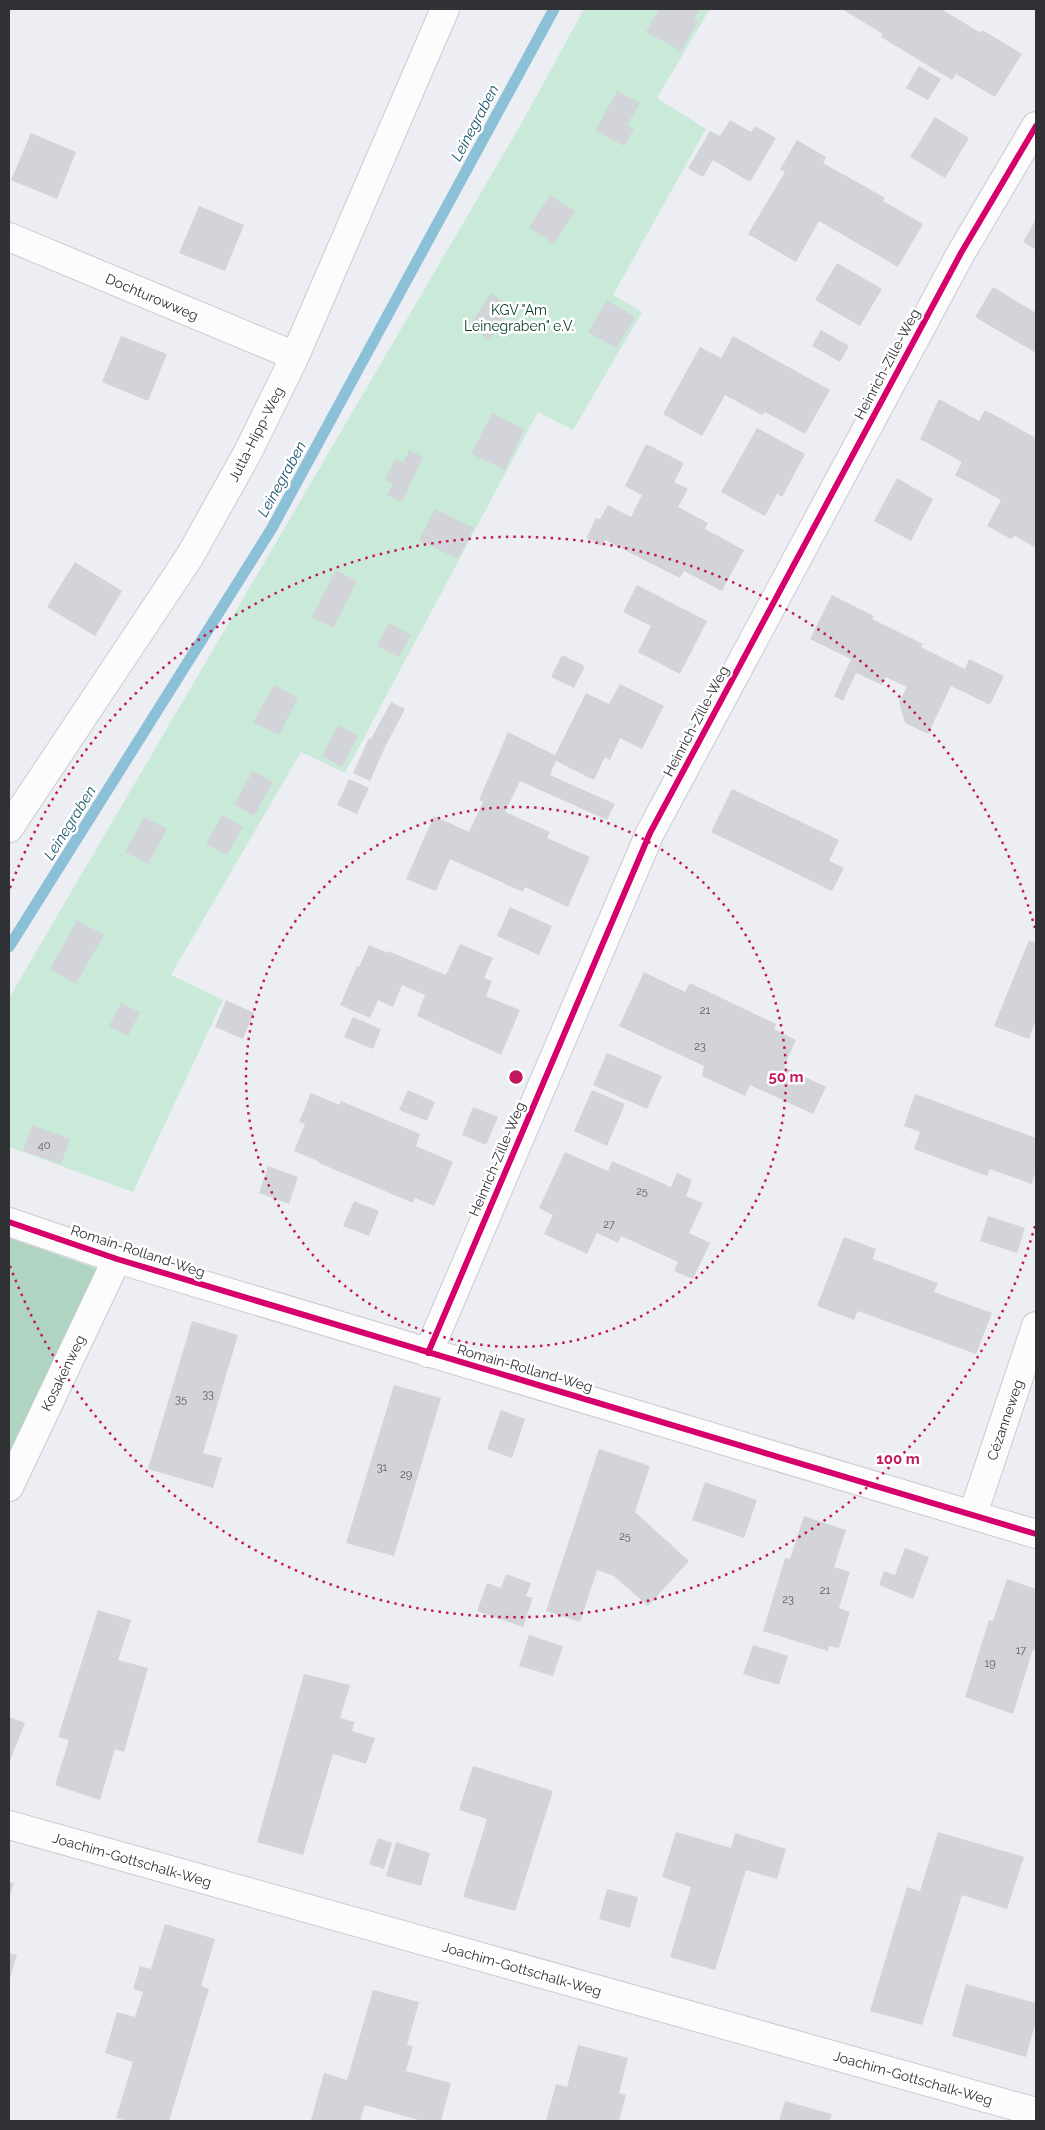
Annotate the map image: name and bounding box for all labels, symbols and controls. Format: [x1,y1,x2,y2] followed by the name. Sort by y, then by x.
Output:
[447,82,503,164] water label: Leinegraben
[103,270,201,324] street label: Dochturowweg
[464,302,574,334] park label: KGV "Am Leinegraben" e.V.
[851,306,923,422] street label: Heinrich-Zille-Weg
[225,384,287,484] street label: Jutta-Hipp-Weg
[254,438,310,520] water label: Leinegraben
[660,663,732,779] street label: Heinrich-Zille-Weg
[40,783,100,863] water label: Leinegraben
[700,1004,711,1017] house number: 21
[694,1040,706,1053] house number: 23
[507,1068,525,1086] centre of rings
[768,1068,804,1086] text: 50 m
[466,1099,528,1219] street label: Heinrich-Zille-Weg
[38,1139,51,1152] house number: 40
[636,1185,648,1198] house number: 25
[603,1218,615,1231] house number: 27
[69,1222,207,1280] street label: Romain-Rolland-Weg
[38,1332,88,1414] street label: Kosakenweg
[455,1341,595,1395] street label: Romain-Rolland-Weg
[984,1377,1026,1463] street label: Cézanneweg
[202,1388,214,1401] house number: 33
[175,1393,187,1406] house number: 35
[876,1450,920,1468] text: 100 m
[377,1461,388,1474] house number: 31
[400,1468,412,1481] house number: 29
[619,1530,631,1543] house number: 25
[820,1584,831,1597] house number: 21
[782,1593,794,1606] house number: 23
[1016,1644,1026,1657] house number: 17
[984,1657,996,1670] house number: 19
[51,1830,213,1890] street label: Joachim-Gottschalk-Weg
[441,1939,603,1999] street label: Joachim-Gottschalk-Weg
[832,2048,994,2108] street label: Joachim-Gottschalk-Weg

